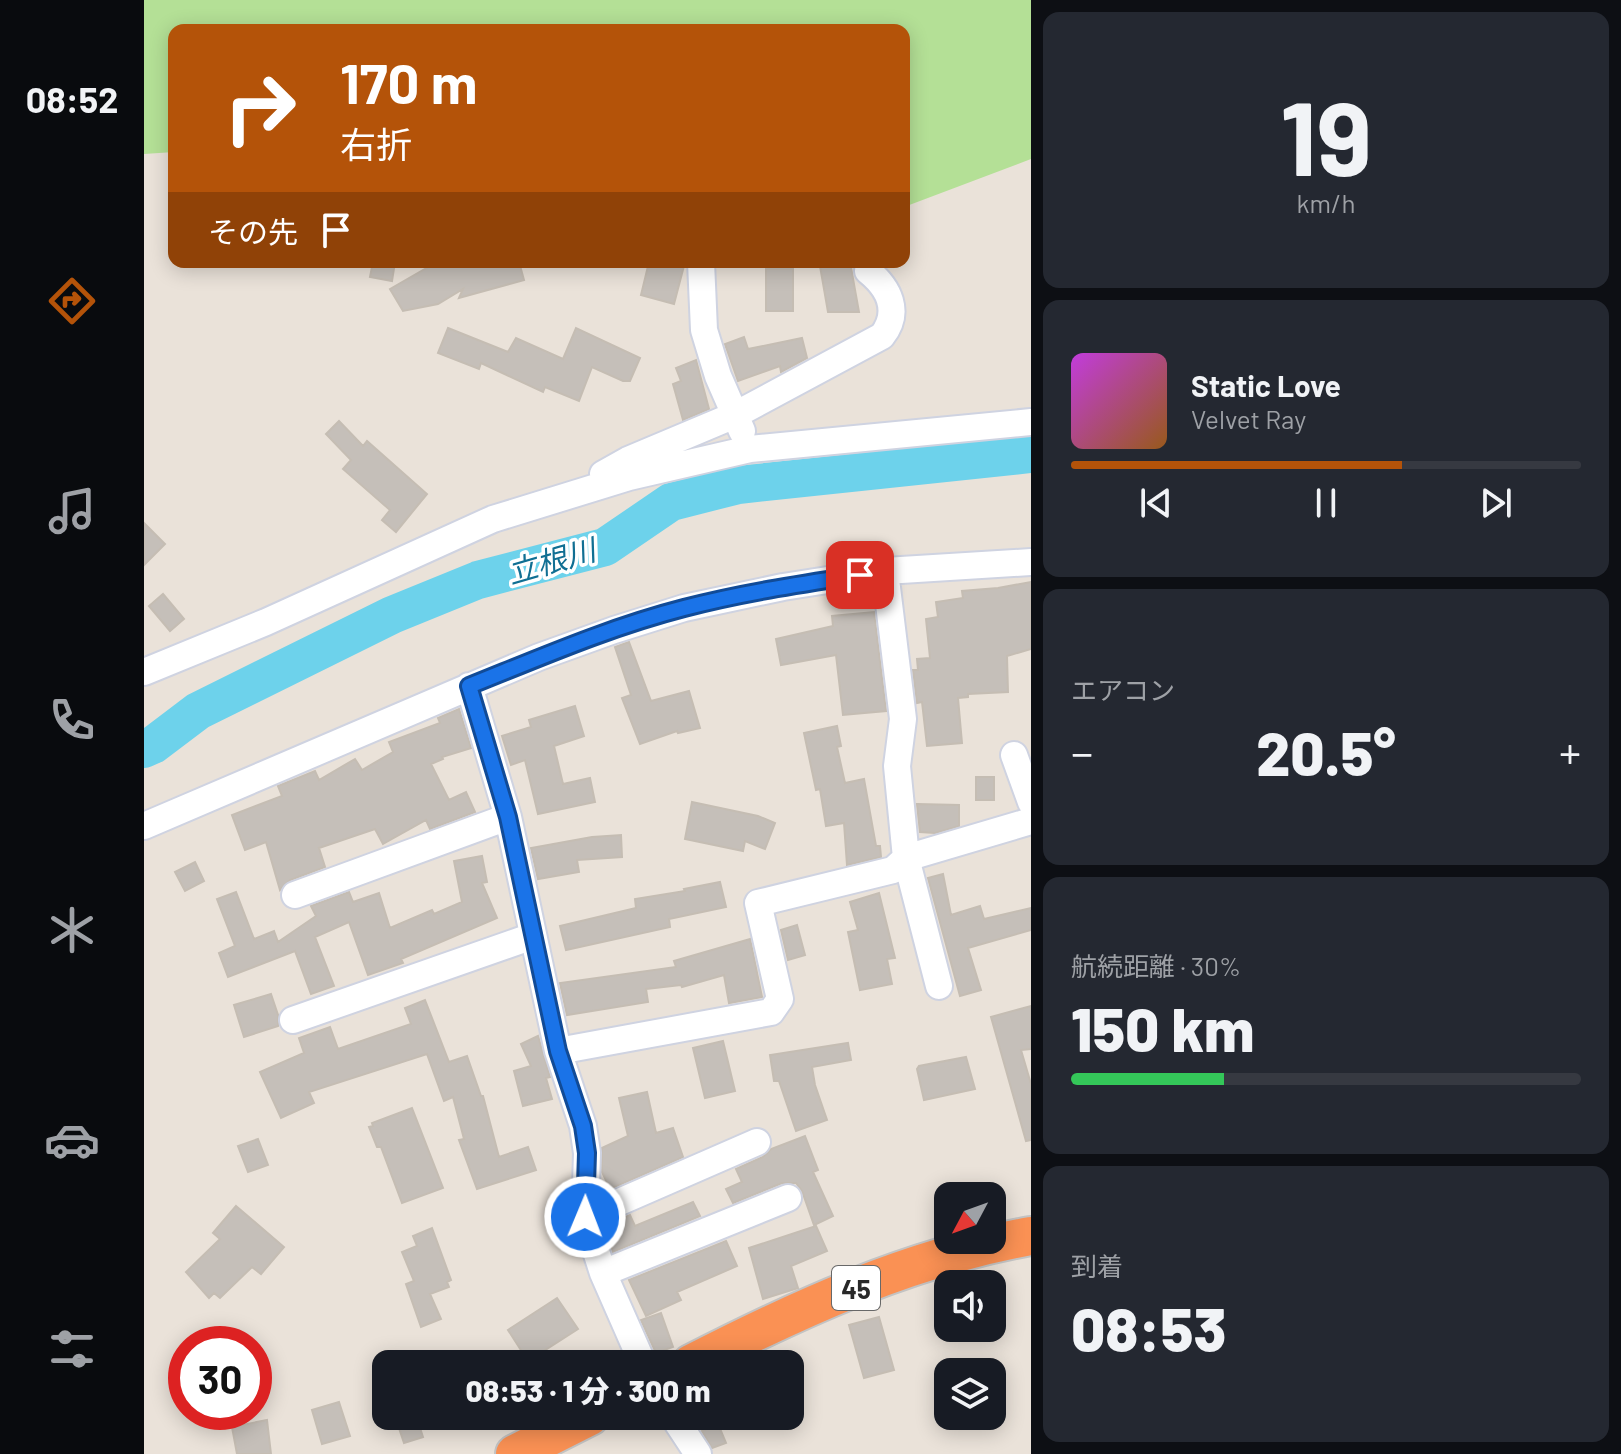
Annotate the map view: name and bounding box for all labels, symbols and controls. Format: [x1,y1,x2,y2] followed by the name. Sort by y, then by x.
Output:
[340,48,477,115] text: 170 m
[208,56,312,160] icon: right
[1280,72,1372,197] text: 19
[26,77,118,120] text: 08:52
[340,122,412,165] text: 右折
[1297,187,1355,218] text: km/h
[314,208,358,252] icon: arrive
[208,213,298,249] text: その先
[44,273,100,329] icon: directions
[1191,367,1341,403] text: Static Love
[1191,403,1306,434] text: Velvet Ray
[1134,481,1178,525] icon: previous
[1304,481,1348,525] icon: pause
[1474,481,1518,525] icon: next
[44,483,100,539] icon: music
[503,529,602,590] water label: 立根川
[826,541,894,609] pin
[838,553,882,597] icon: arrive
[1071,674,1175,705] text: エアコン
[44,692,100,748] icon: phone
[1256,716,1396,788] text: 20.5°
[1071,725,1093,778] text: −
[1559,725,1581,778] text: +
[44,902,100,958] icon: climate
[1071,950,1241,981] text: 航続距離 · 30%
[1071,992,1254,1064] text: 150 km
[44,1112,100,1168] icon: car
[543,1175,627,1259] position arrow
[934,1182,1006,1254] north arrow
[934,1182,1006,1430] map controls
[1071,1250,1123,1281] text: 到着
[832,1266,880,1310] road number: 45
[934,1270,1006,1342] button: sound
[1071,1292,1226,1364] text: 08:53
[44,1321,100,1377] icon: filters
[168,1326,272,1430] speed limit sign: 30
[934,1358,1006,1430] button: layers
[466,1372,710,1408] text: 08:53 · 1 分 · 300 m

